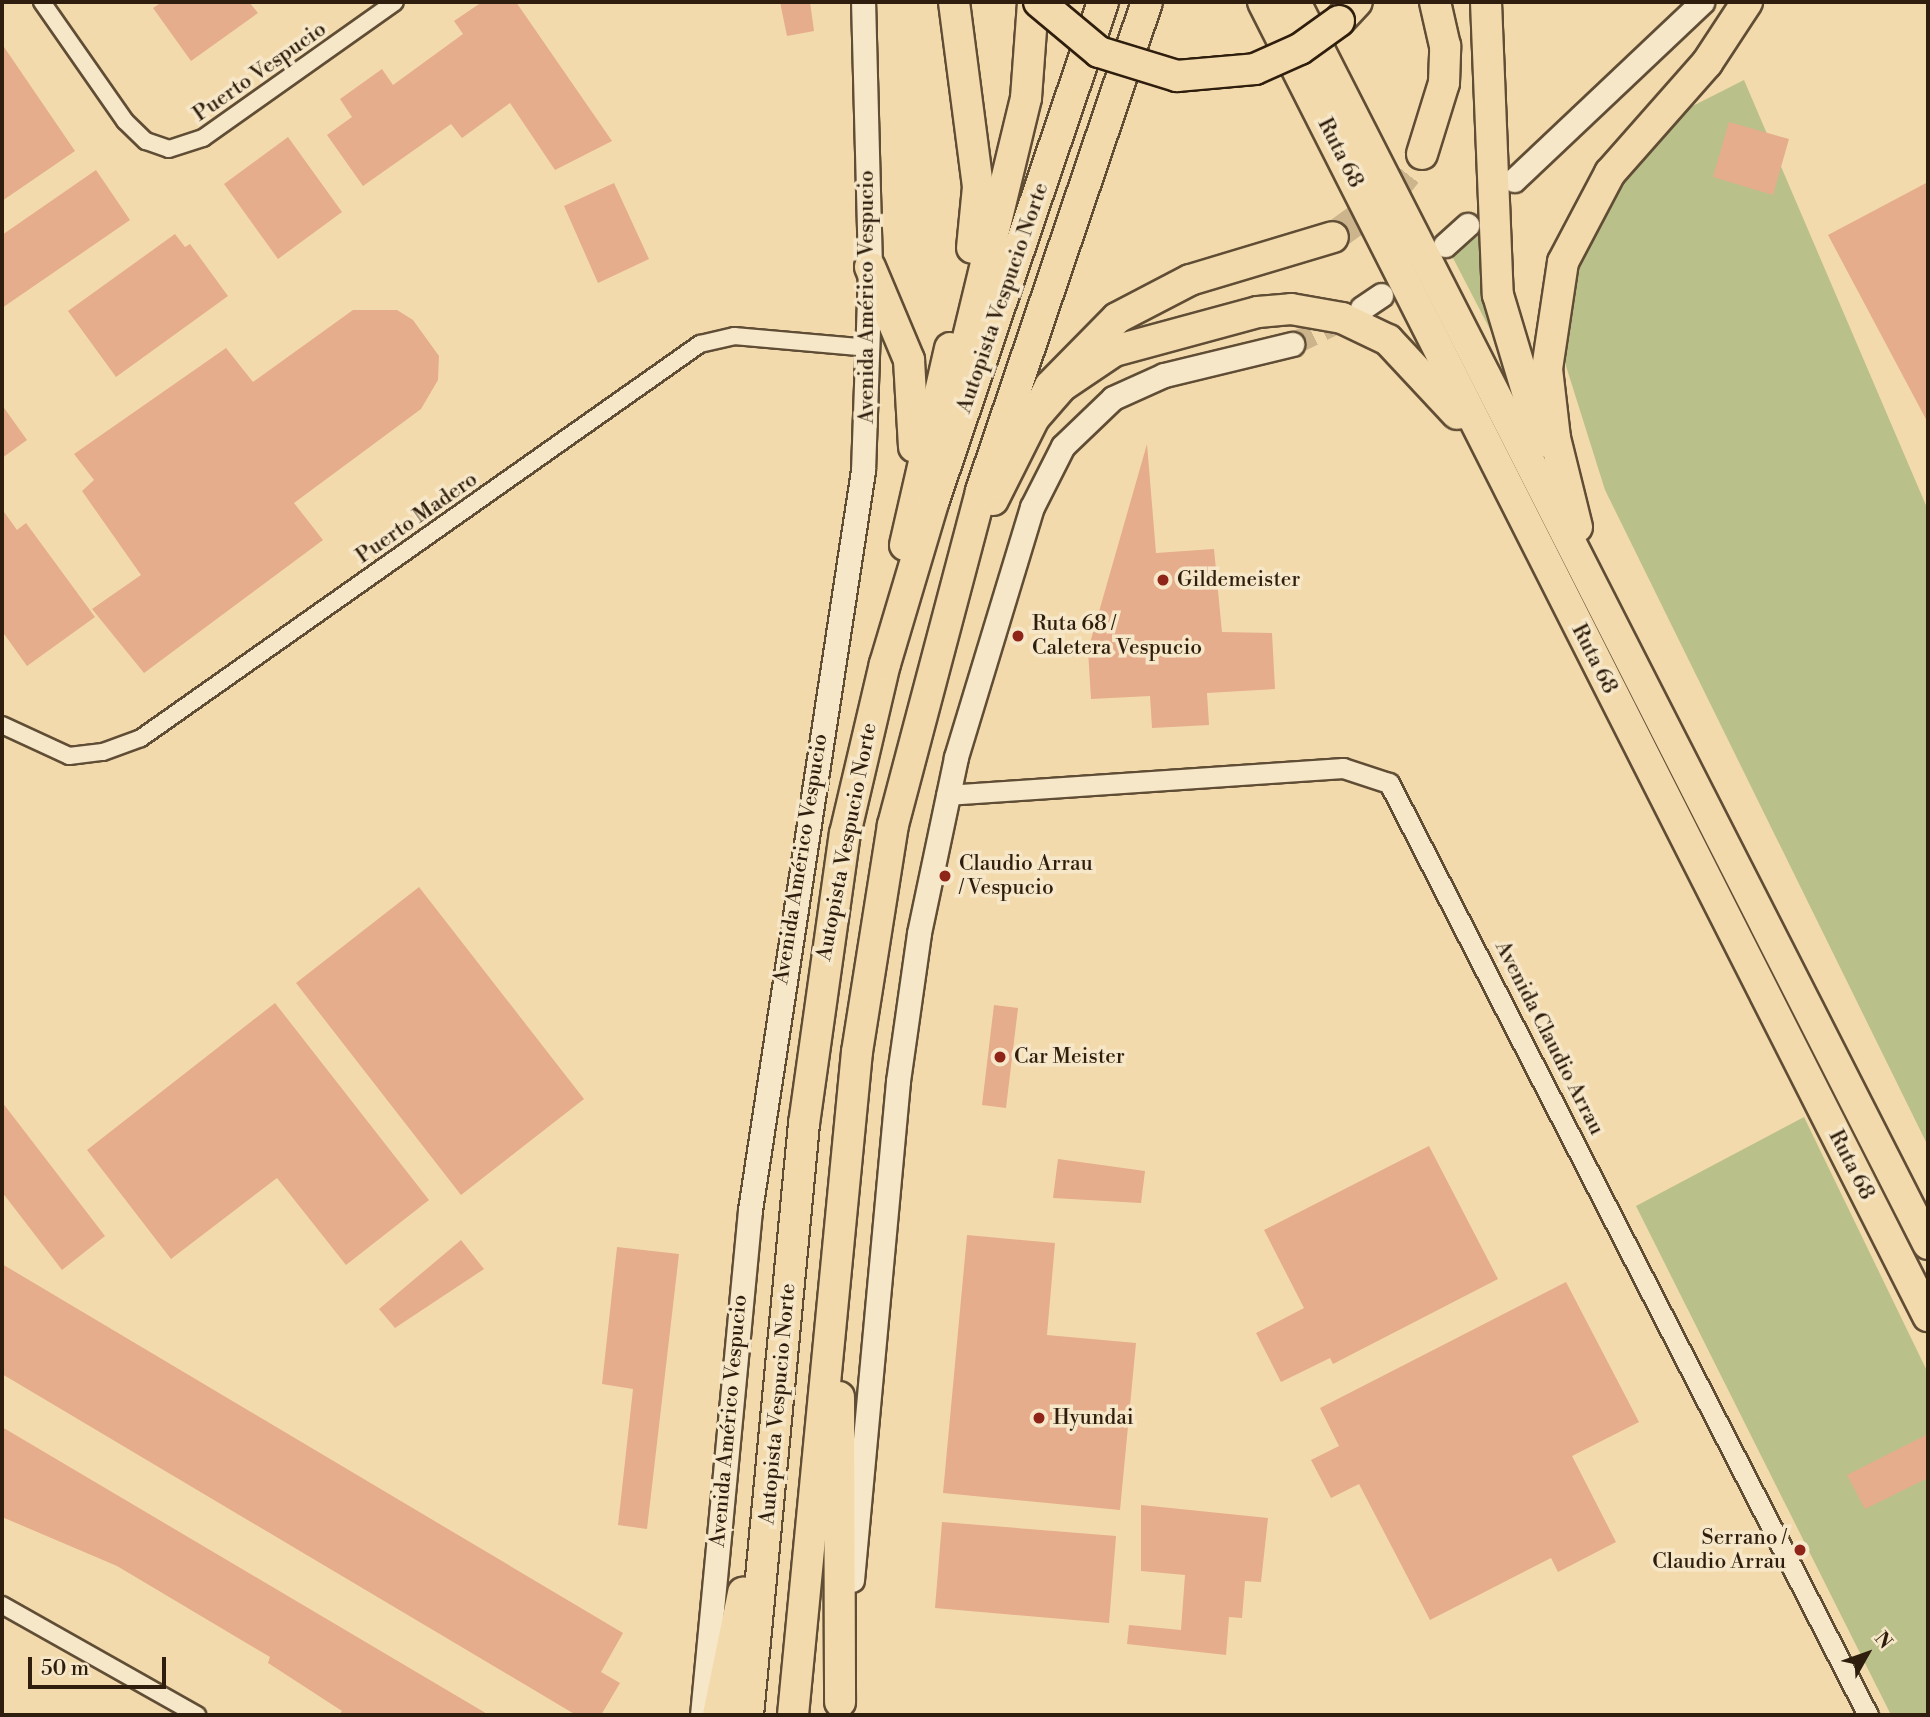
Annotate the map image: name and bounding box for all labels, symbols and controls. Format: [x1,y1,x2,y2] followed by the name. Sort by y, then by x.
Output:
[189,17,331,127] street label: Puerto Vespucio
[1312,114,1368,192] street label: Ruta 68
[854,170,880,424] street label: Avenida Américo Vespucio
[952,180,1054,416] street label: Autopista Vespucio Norte
[351,467,483,569] street label: Puerto Madero
[1177,567,1300,593] place label: Gildemeister
[1155,572,1171,588] marker: Gildemeister
[1032,611,1202,661] place label: Ruta 68 / Caletera Vespucio
[1566,620,1622,698] street label: Ruta 68
[1010,628,1026,644] marker: Ruta 68 / Caletera Vespucio
[812,721,882,963] street label: Autopista Vespucio Norte
[769,732,833,986] street label: Avenida Américo Vespucio
[959,851,1093,901] place label: Claudio Arrau / Vespucio
[937,868,953,884] marker: Claudio Arrau / Vespucio
[1489,937,1609,1139] street label: Avenida Claudio Arrau
[1014,1044,1125,1070] place label: Car Meister
[992,1049,1008,1065] marker: Car Meister
[1823,1126,1879,1204] street label: Ruta 68
[755,1282,801,1526] street label: Autopista Vespucio Norte
[705,1294,753,1548] street label: Avenida Américo Vespucio
[1053,1405,1134,1431] place label: Hyundai
[1031,1410,1047,1426] marker: Hyundai
[1652,1525,1786,1575] place label: Serrano / Claudio Arrau
[1792,1542,1808,1558] marker: Serrano / Claudio Arrau
[1832,1619,1902,1689] north arrow
[1869,1627,1897,1654] text: N
[32,1644,170,1688] scale bar
[41,1656,89,1682] text: 50 m

